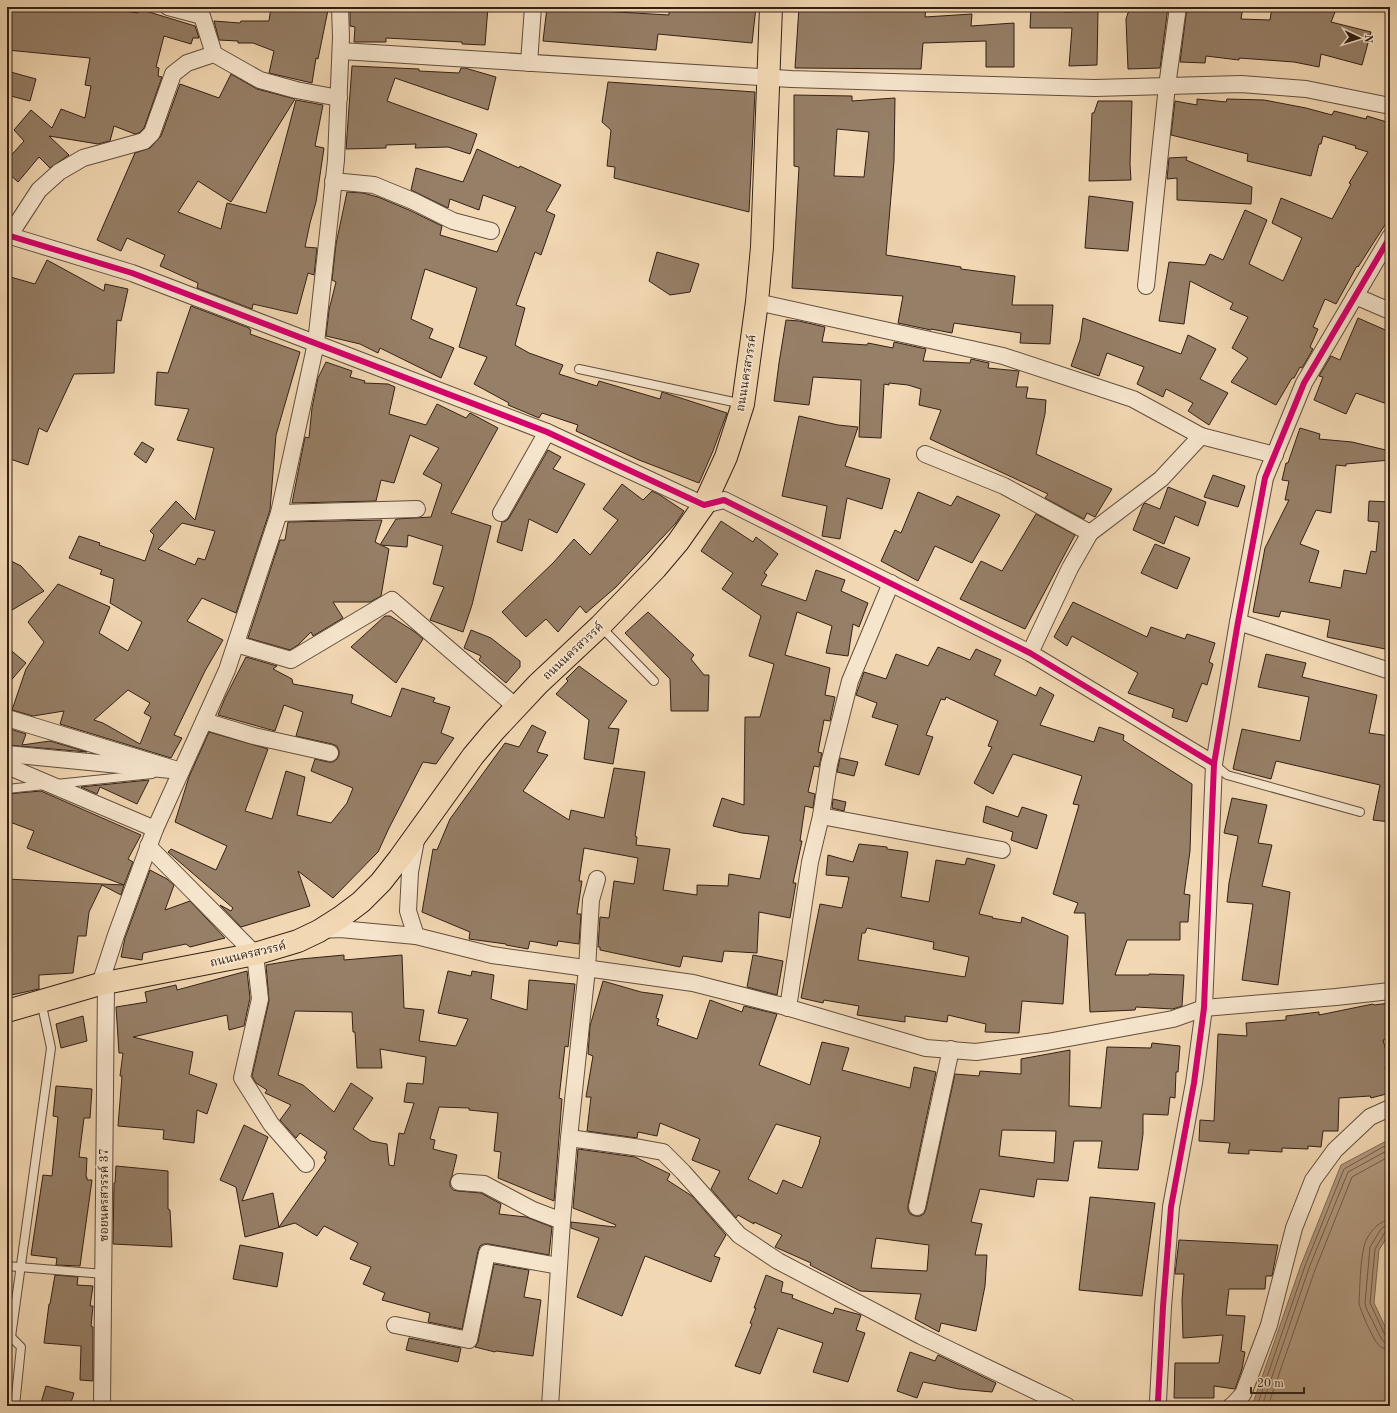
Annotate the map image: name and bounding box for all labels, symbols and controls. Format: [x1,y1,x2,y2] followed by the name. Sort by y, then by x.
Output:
[1339,18,1379,58] north arrow
[1362,34,1373,44] text: N
[733,334,759,412] street label: ถนนนครสวรรค์
[540,619,606,683] street label: ถนนนครสวรรค์
[209,938,287,970] street label: ถนนนครสวรรค์
[97,1148,111,1242] street label: ซอยนครสวรรค์ 37
[1251,1369,1304,1395] scale bar
[1257,1378,1284,1390] text: 20 m

